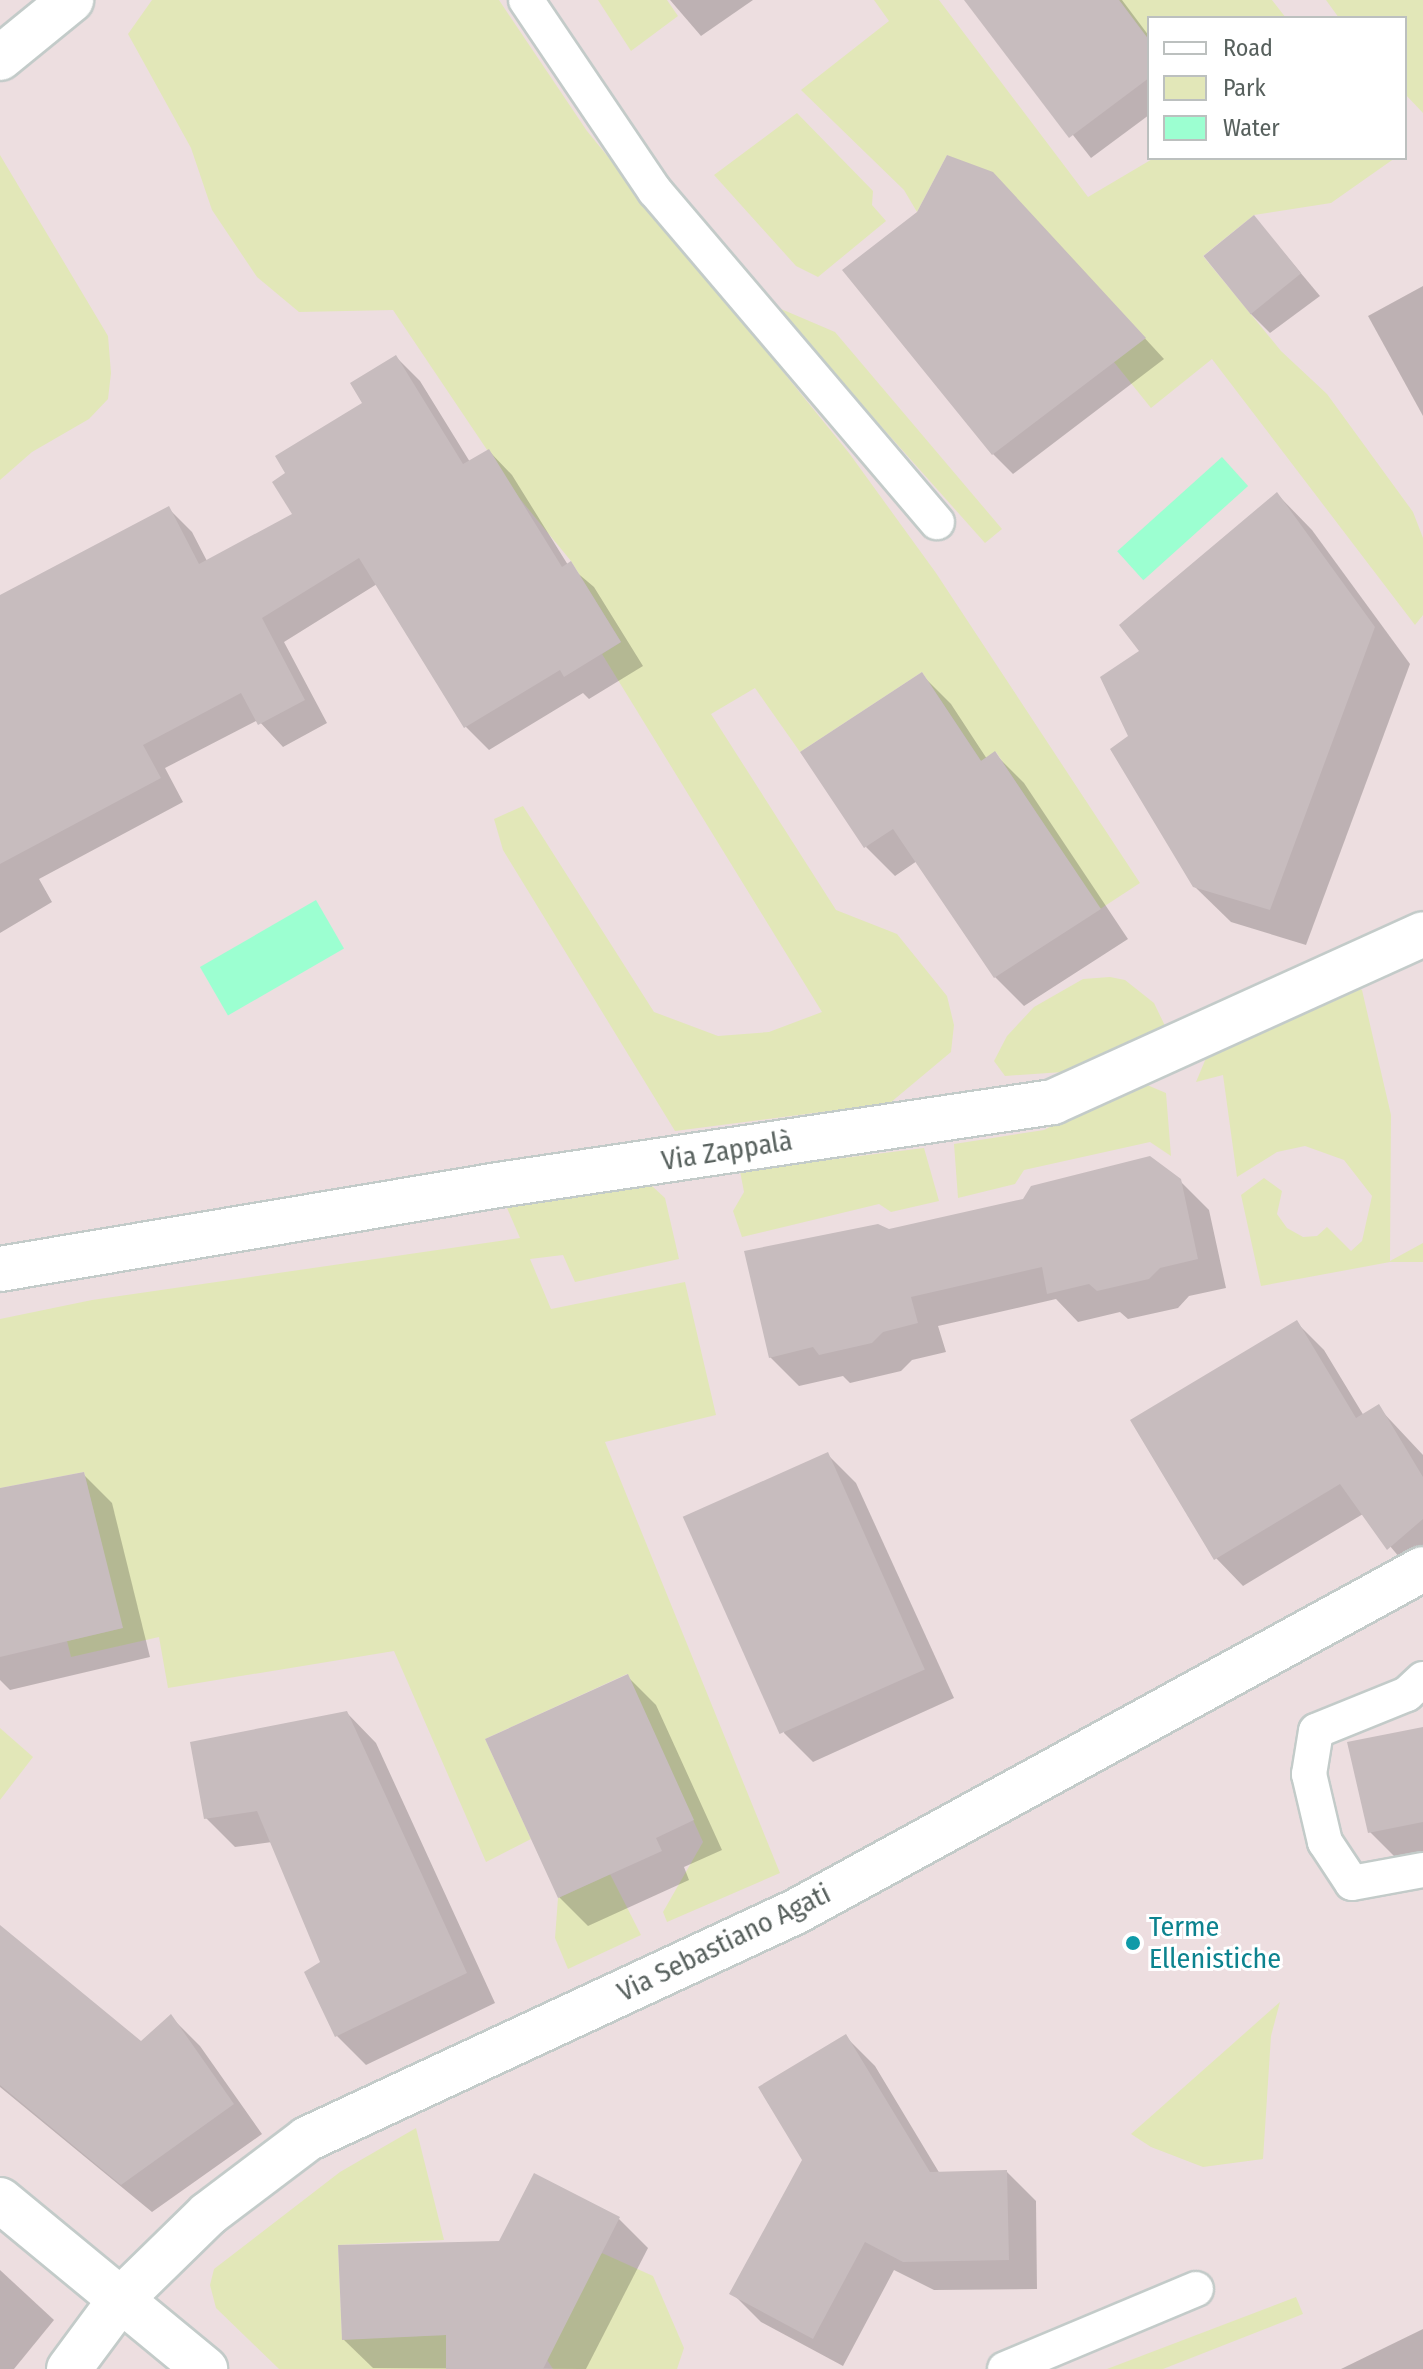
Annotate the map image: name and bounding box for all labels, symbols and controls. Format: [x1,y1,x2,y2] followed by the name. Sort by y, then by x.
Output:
[1147,16,1407,160] legend
[1223,34,1273,62] text: Road
[1223,74,1266,102] text: Park
[1223,114,1280,142] text: Water
[659,1124,795,1178] street label: Via Zappalà
[612,1877,836,2009] street label: Via Sebastiano Agati
[1149,1910,1281,1976] place label: Terme Ellenistiche
[1124,1934,1142,1952] marker: Terme Ellenistiche

